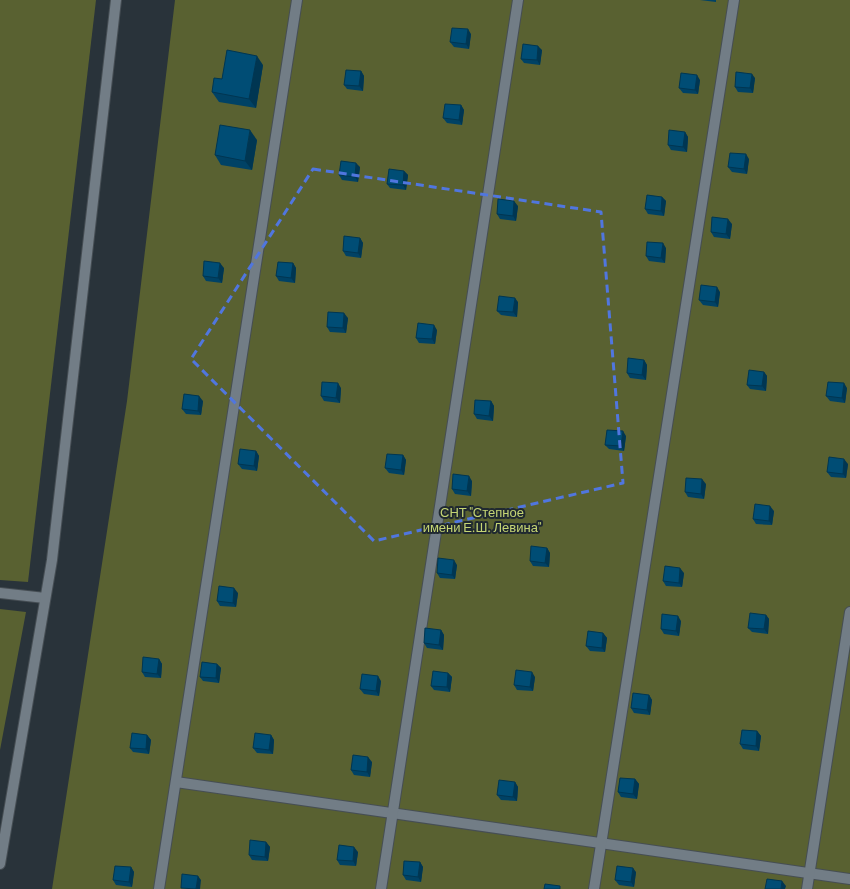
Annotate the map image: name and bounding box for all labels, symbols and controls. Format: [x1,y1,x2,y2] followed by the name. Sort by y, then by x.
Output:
[423,504,542,535] park label: СНТ "Степное имени Е.Ш. Левина"

